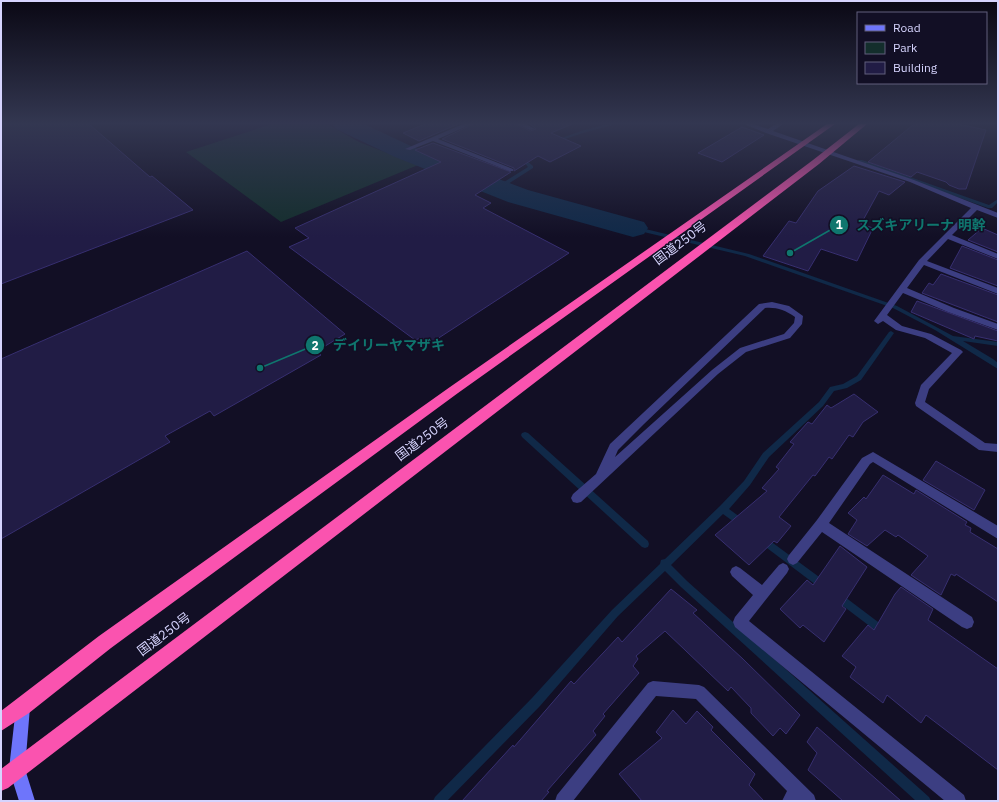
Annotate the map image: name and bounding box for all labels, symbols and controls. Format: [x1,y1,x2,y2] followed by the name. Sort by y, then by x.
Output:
[857,12,987,84] legend
[893,20,921,35] text: Road
[893,40,918,55] text: Park
[893,60,938,75] text: Building
[829,212,994,238] callout: スズキアリーナ 明幹
[856,216,986,234] text: スズキアリーナ 明幹
[650,217,710,269] street label: 国道250号
[835,217,843,232] text: 1
[305,332,453,358] callout: デイリーヤマザキ
[333,336,445,354] text: デイリーヤマザキ
[311,338,319,353] text: 2
[392,413,452,465] street label: 国道250号
[134,608,194,660] street label: 国道250号

